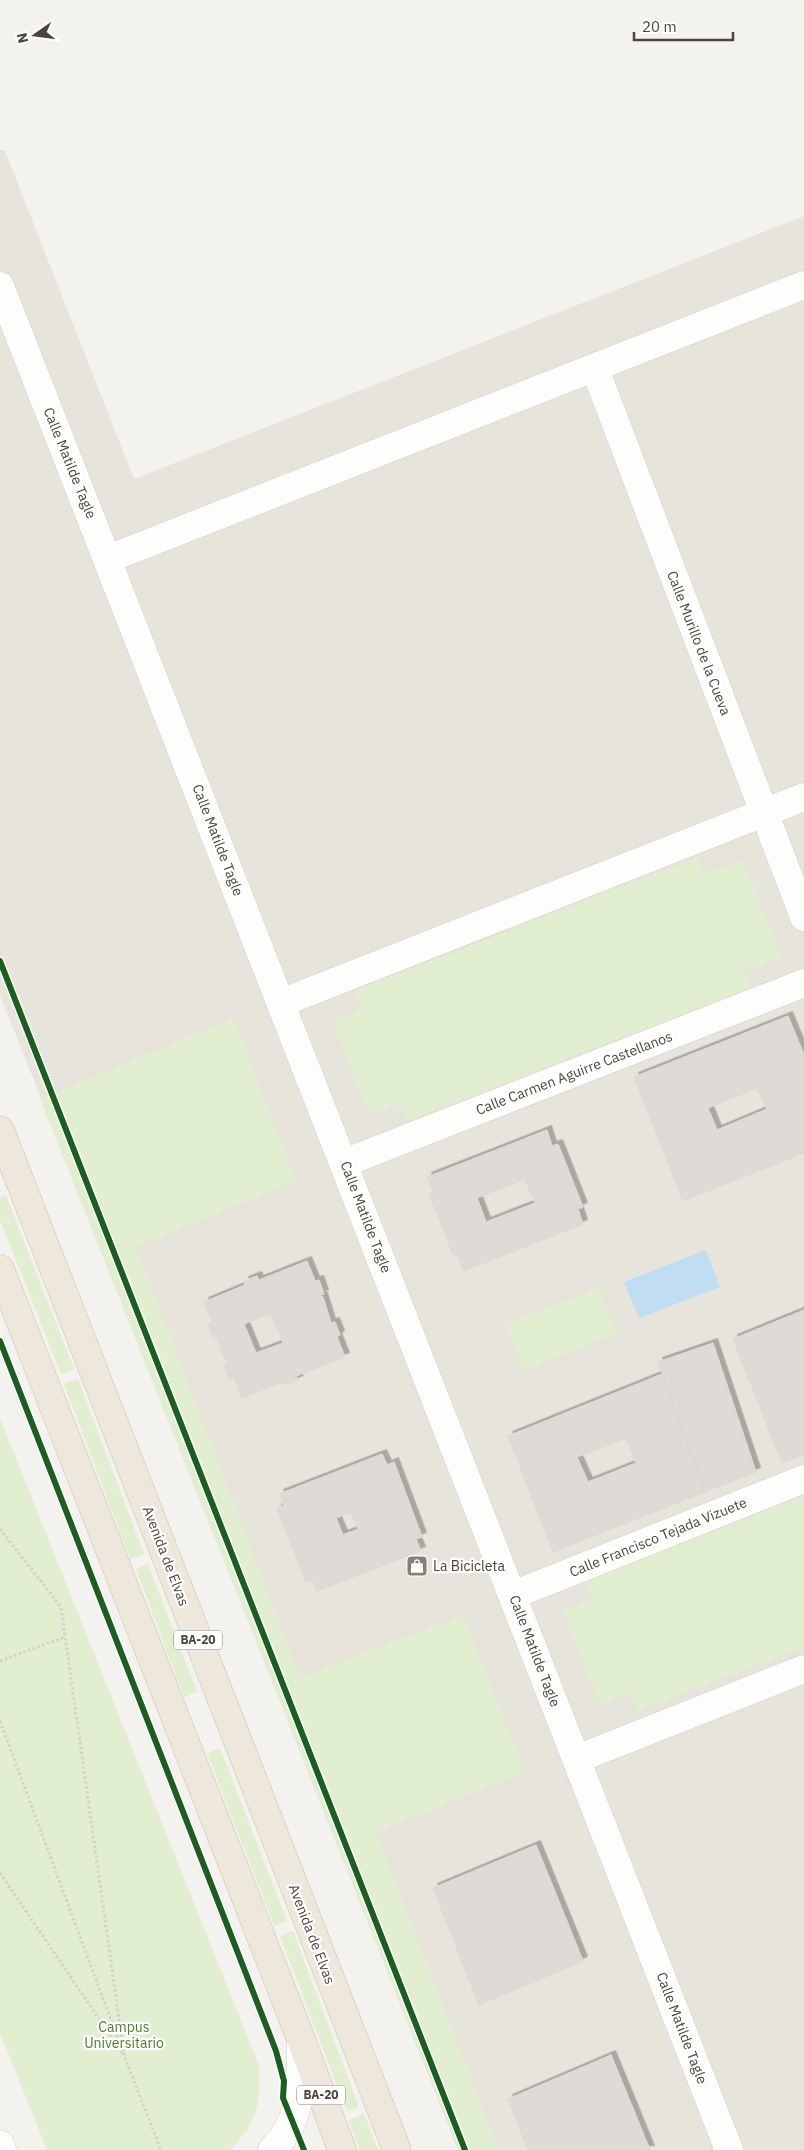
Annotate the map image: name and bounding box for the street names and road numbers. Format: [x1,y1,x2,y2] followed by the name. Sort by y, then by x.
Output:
[40,405,101,521] street label: Calle Matilde Tagle
[663,568,735,718] street label: Calle Murillo de la Cueva
[188,782,248,899] street label: Calle Matilde Tagle
[473,1027,675,1119] street label: Calle Carmen Aguirre Castellanos
[336,1159,396,1276] street label: Calle Matilde Tagle
[567,1493,750,1581] street label: Calle Francisco Tejada Vizuete
[139,1504,193,1609] street label: Avenida de Elvas
[505,1593,565,1710] street label: Calle Matilde Tagle
[174,1630,222,1650] road number: BA-20
[285,1882,339,1987] street label: Avenida de Elvas
[652,1970,712,2087] street label: Calle Matilde Tagle
[297,2086,345,2104] road number: BA-20

